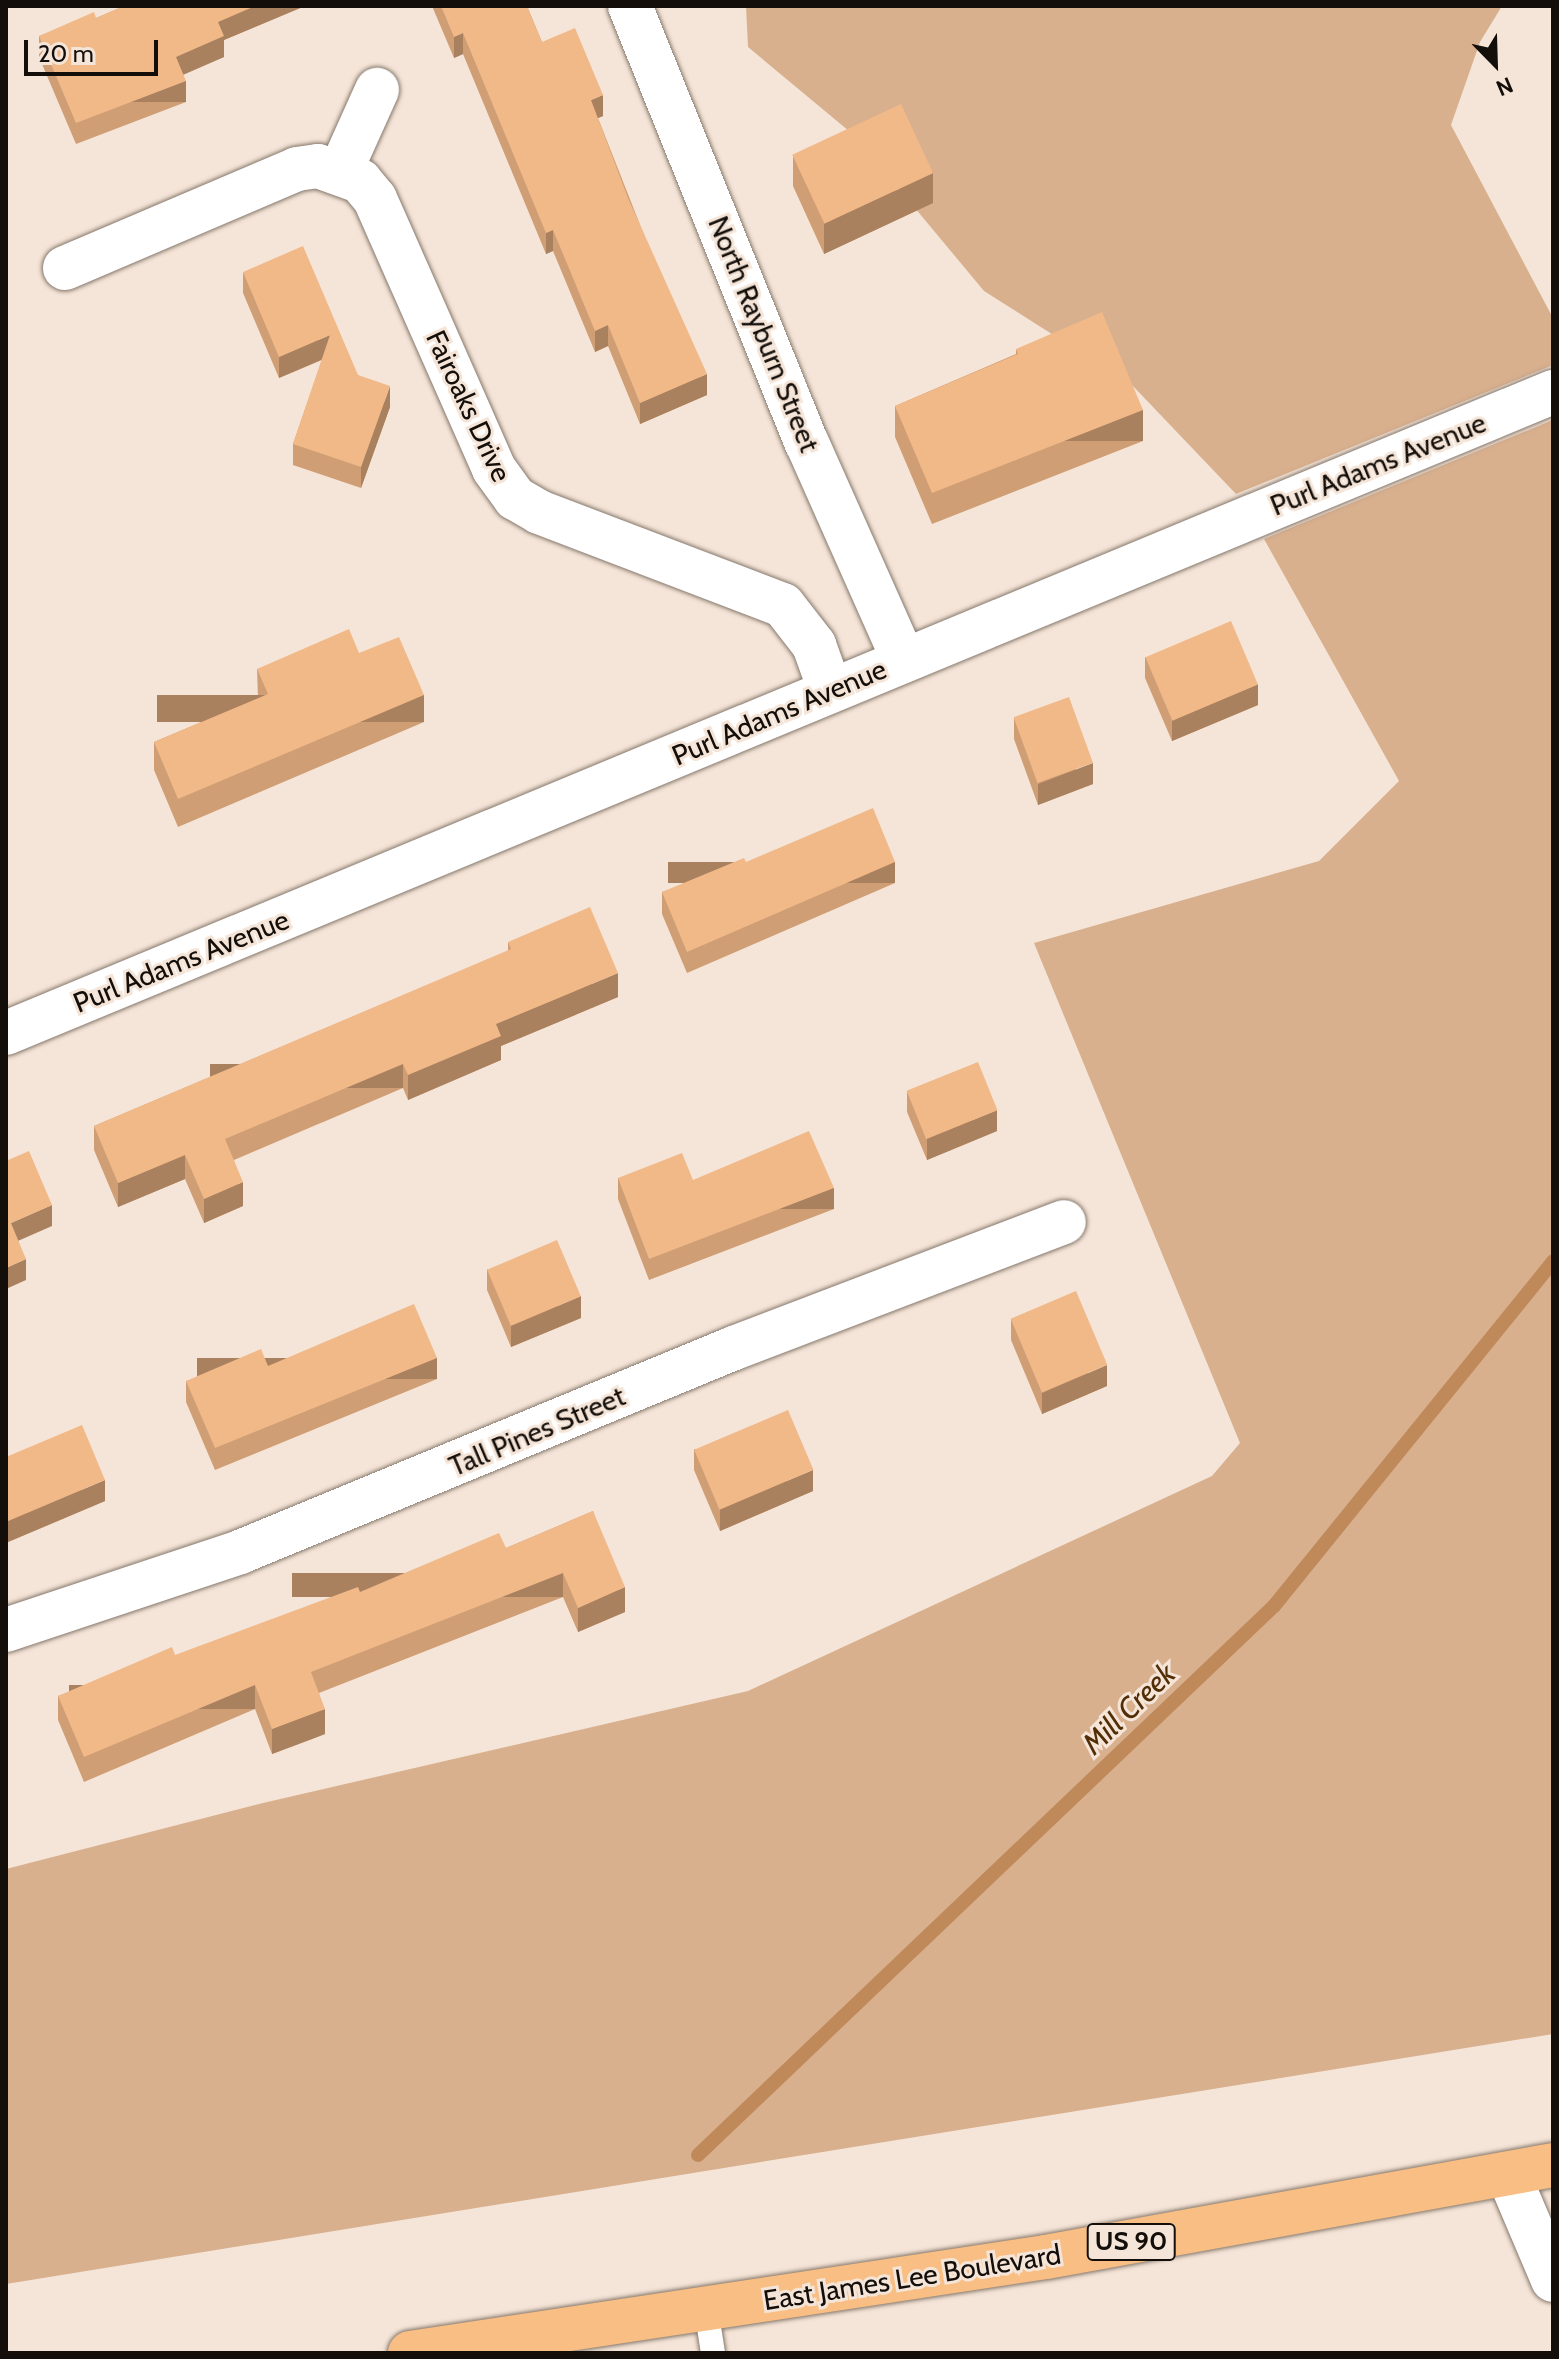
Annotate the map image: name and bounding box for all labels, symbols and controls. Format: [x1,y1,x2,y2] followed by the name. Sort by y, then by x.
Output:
[28,24,162,74] scale bar
[1455,24,1535,104] north arrow
[38,39,94,68] text: 20 m
[1492,71,1517,102] text: N
[701,211,827,457] street label: North Rayburn Street
[419,325,519,487] street label: Fairoaks Drive
[1265,405,1491,523] street label: Purl Adams Avenue
[667,652,891,772] street label: Purl Adams Avenue
[68,902,294,1020] street label: Purl Adams Avenue
[444,1379,630,1483] street label: Tall Pines Street
[1075,1656,1183,1762] water label: Mill Creek
[1085,2220,1177,2264] road number: US 90
[761,2237,1063,2317] street label: East James Lee Boulevard

